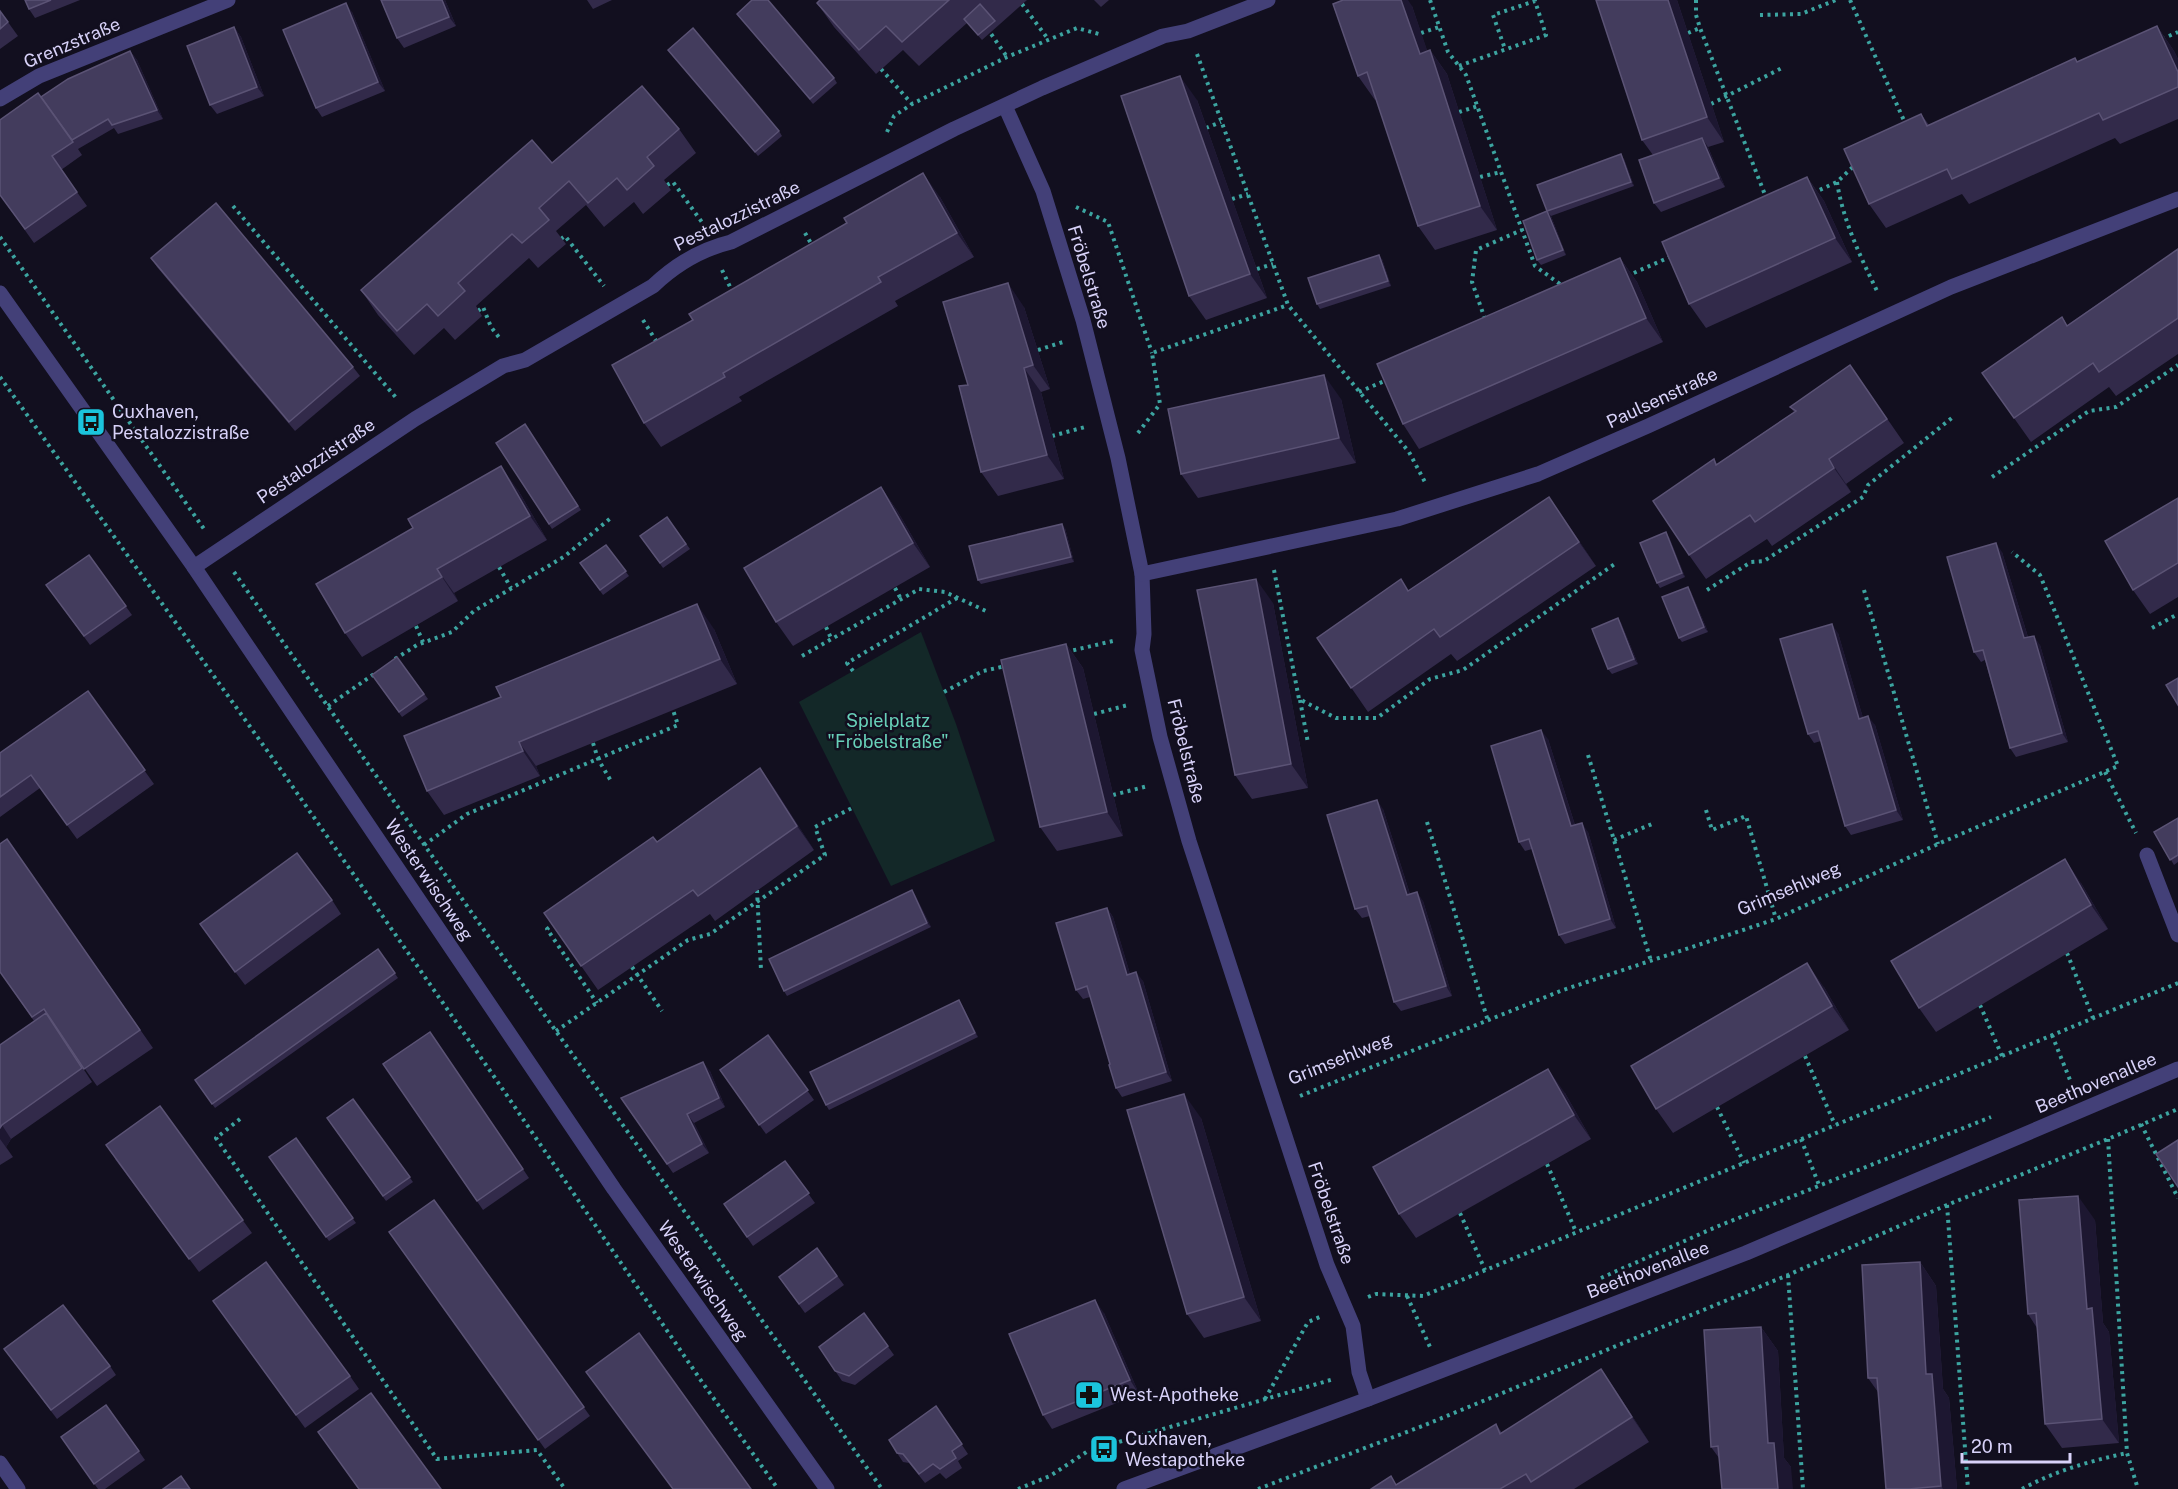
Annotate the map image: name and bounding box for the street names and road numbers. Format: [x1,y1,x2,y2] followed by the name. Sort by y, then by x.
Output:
[20,13,123,72] street label: Grenzstraße
[670,176,803,255] street label: Pestalozzistraße
[1064,222,1115,331] street label: Fröbelstraße
[1603,363,1721,432] street label: Paulsenstraße
[253,413,379,508] street label: Pestalozzistraße
[1163,696,1210,805] street label: Fröbelstraße
[381,815,478,945] street label: Westerwischweg
[1734,857,1844,920] street label: Grimsehlweg
[1285,1028,1395,1089] street label: Grimsehlweg
[2032,1048,2159,1117] street label: Beethovenallee
[1304,1159,1359,1267] street label: Fröbelstraße
[654,1216,753,1345] street label: Westerwischweg
[1584,1237,1712,1303] street label: Beethovenallee

